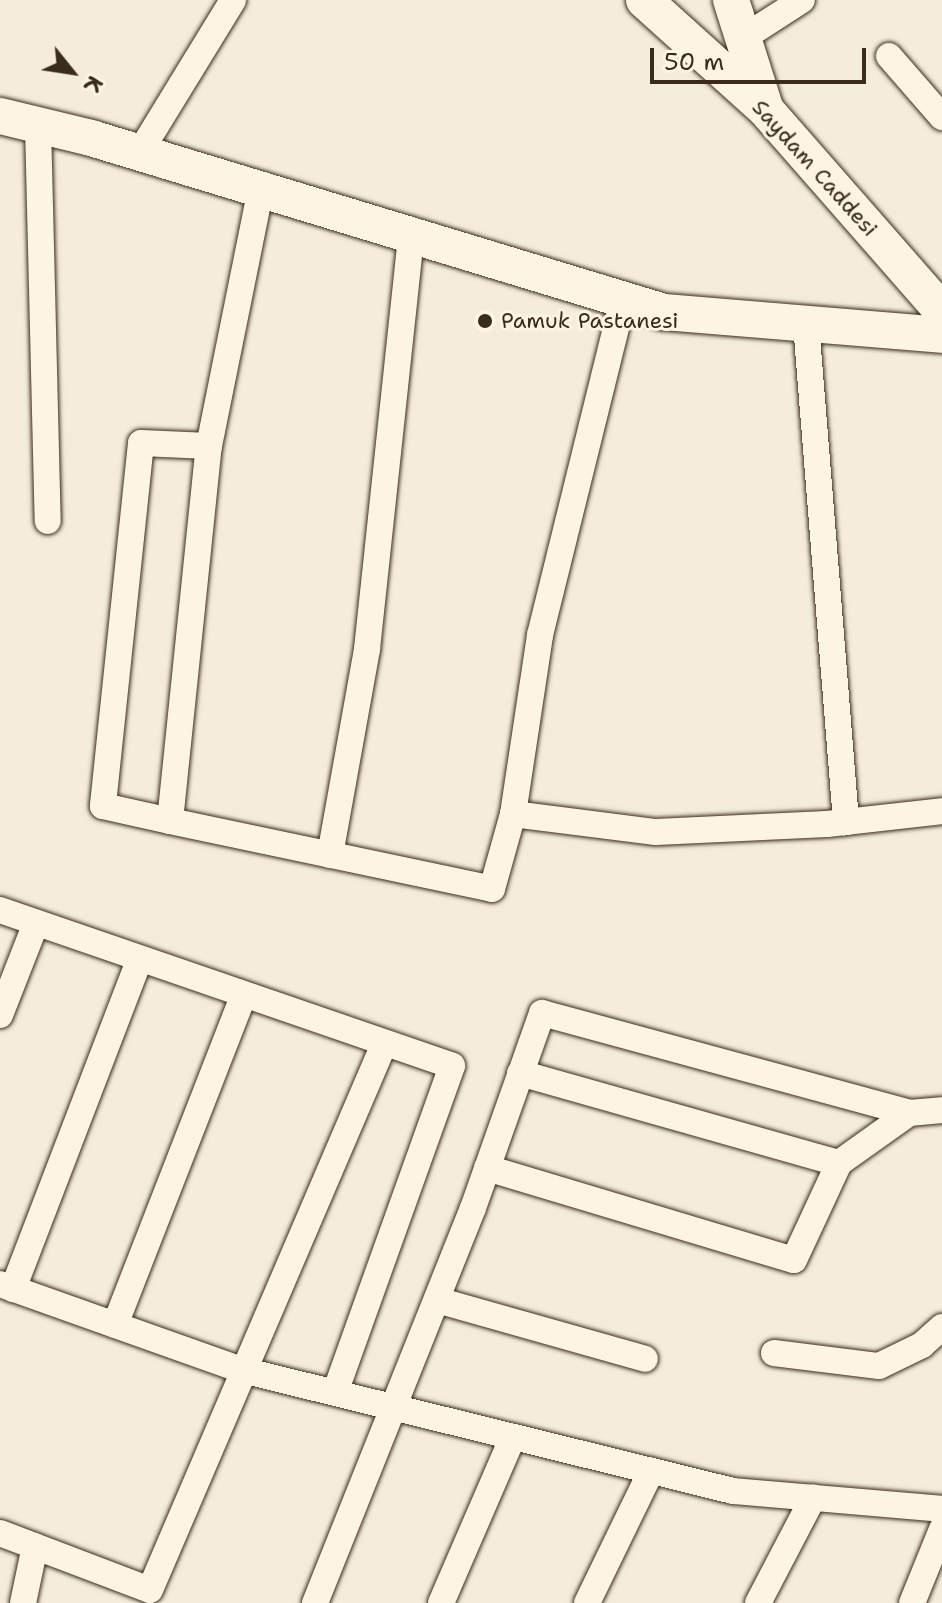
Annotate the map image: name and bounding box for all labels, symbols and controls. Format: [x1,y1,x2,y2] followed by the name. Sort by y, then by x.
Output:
[32,32,112,112] north arrow
[654,32,870,82] scale bar
[664,46,724,78] text: 50 m
[77,70,110,98] text: K
[747,94,883,242] street label: Saydam Caddesi
[501,308,679,334] place label: Pamuk Pastanesi
[476,312,494,330] marker: Pamuk Pastanesi

